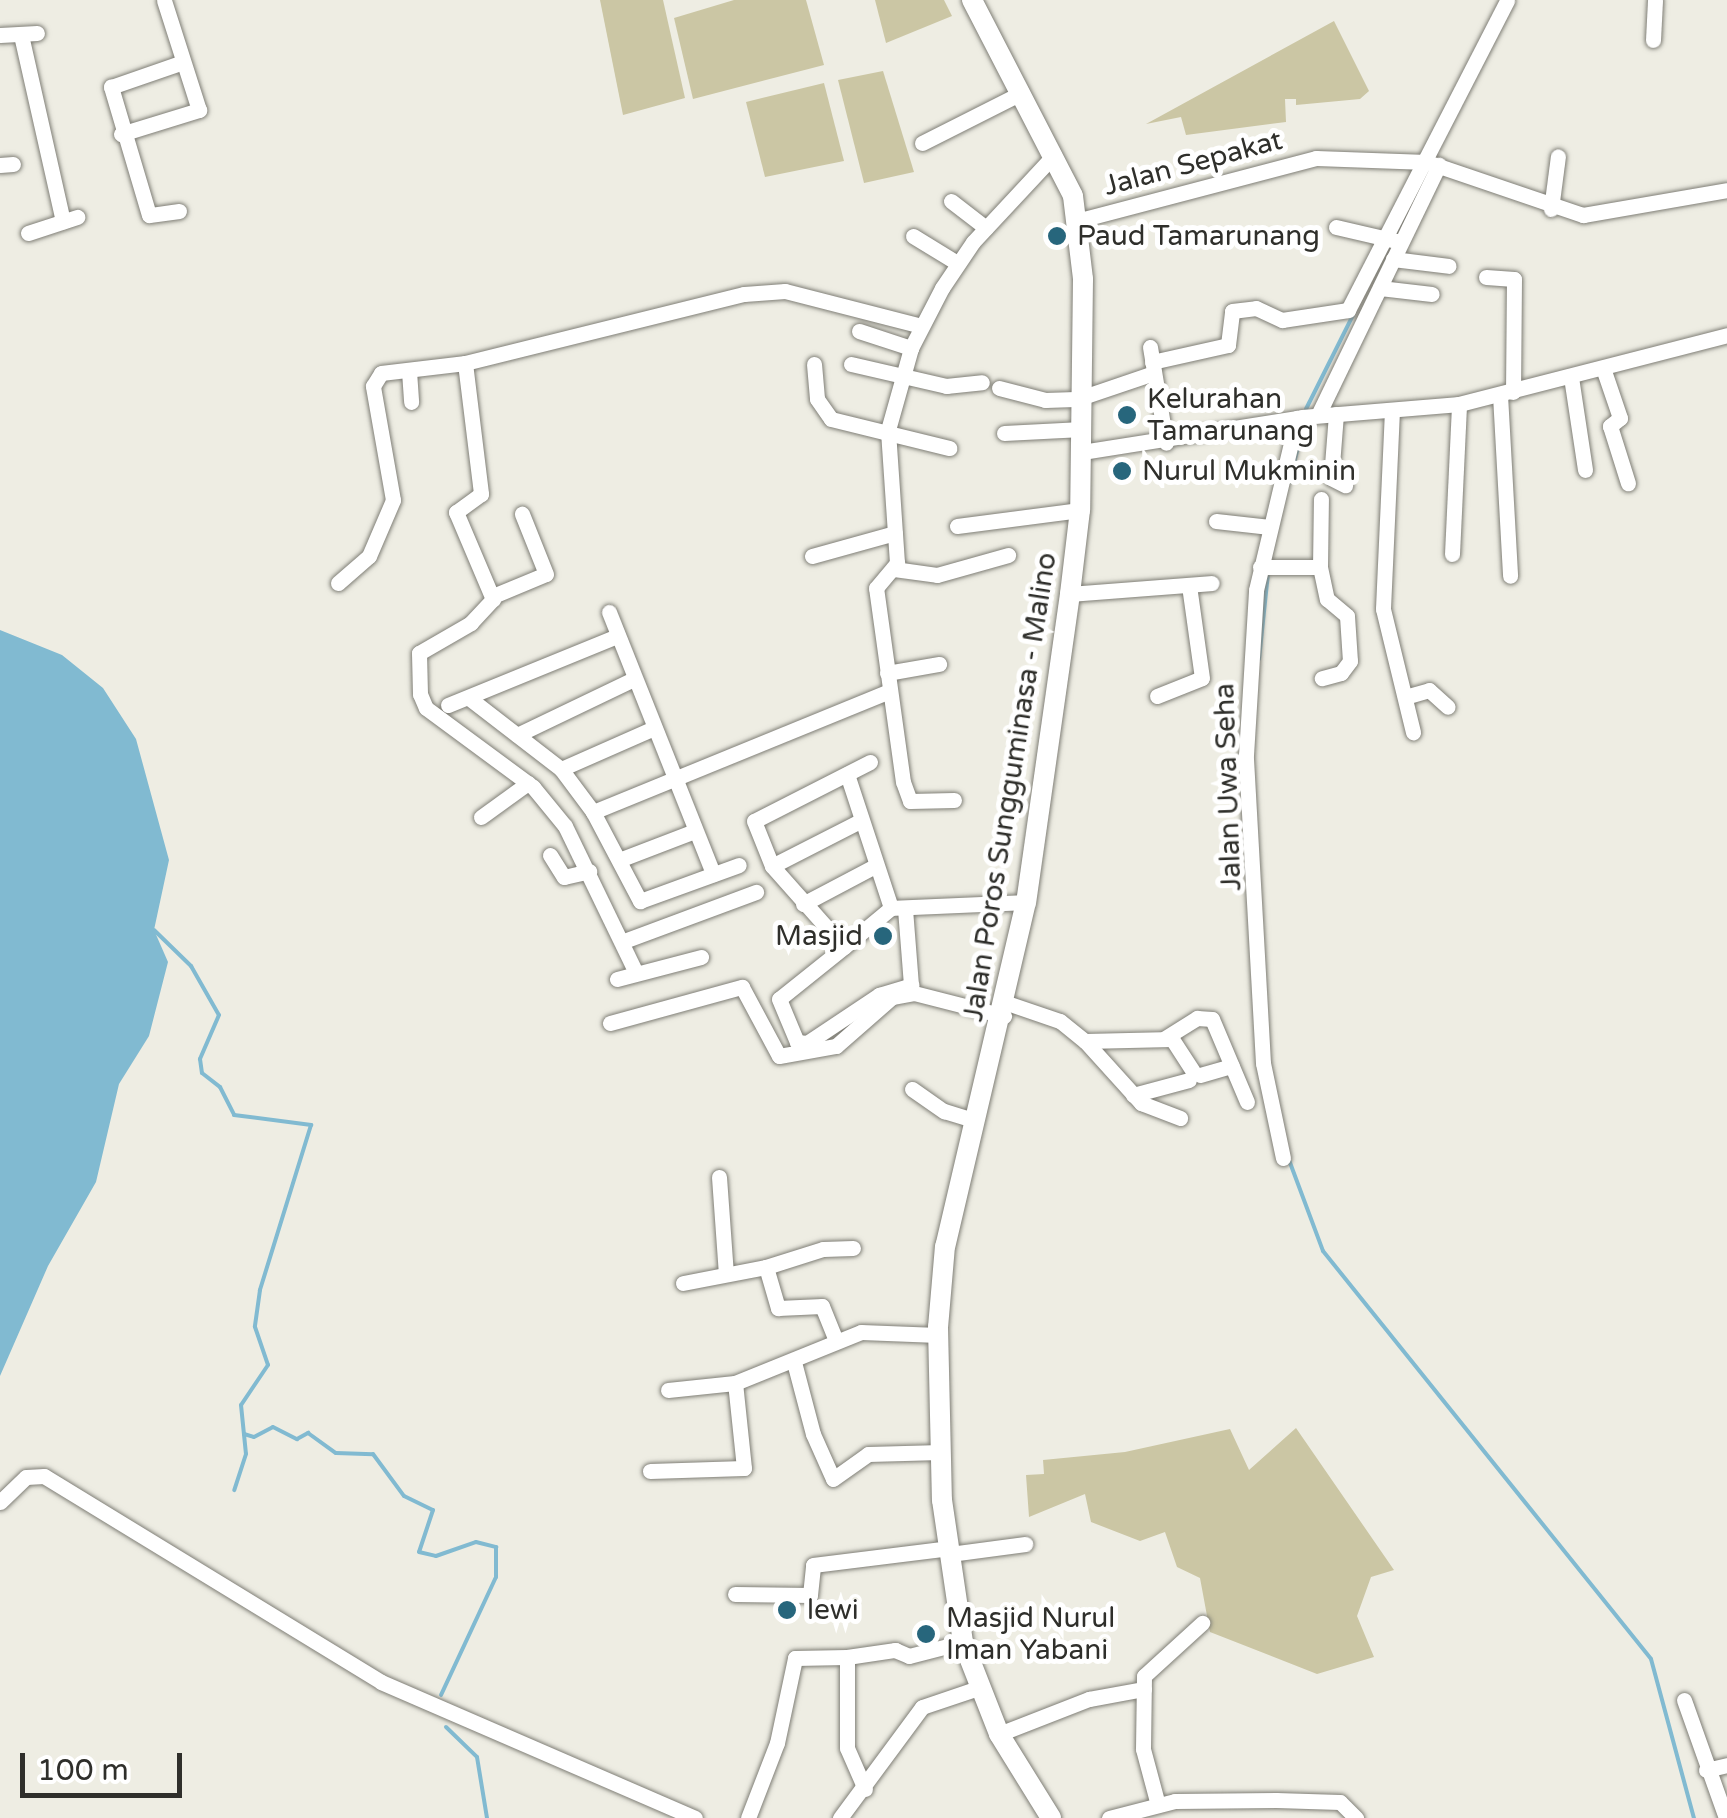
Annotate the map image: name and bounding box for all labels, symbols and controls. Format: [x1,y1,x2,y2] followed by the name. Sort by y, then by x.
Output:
[1100,123,1286,203] street label: Jalan Sepakat
[1077,219,1320,253] place label: Paud Tamarunang
[1046,225,1068,247] marker: Paud Tamarunang
[1147,382,1314,448] place label: Kelurahan Tamarunang
[1116,404,1138,426] marker: Kelurahan Tamarunang
[1142,454,1356,488] place label: Nurul Mukminin
[1111,460,1133,482] marker: Nurul Mukminin
[956,550,1064,1024] street label: Jalan Poros Sungguminasa - Malino
[1208,683,1248,891] street label: Jalan Uwa Seha
[775,919,863,953] place label: Masjid
[872,925,894,947] marker: Masjid
[807,1593,859,1627] place label: lewi
[776,1599,798,1621] marker: lewi
[946,1601,1115,1667] place label: Masjid Nurul Iman Yabani
[915,1623,937,1645] marker: Masjid Nurul Iman Yabani
[25,1733,188,1795] scale bar
[37,1752,129,1789] text: 100 m

